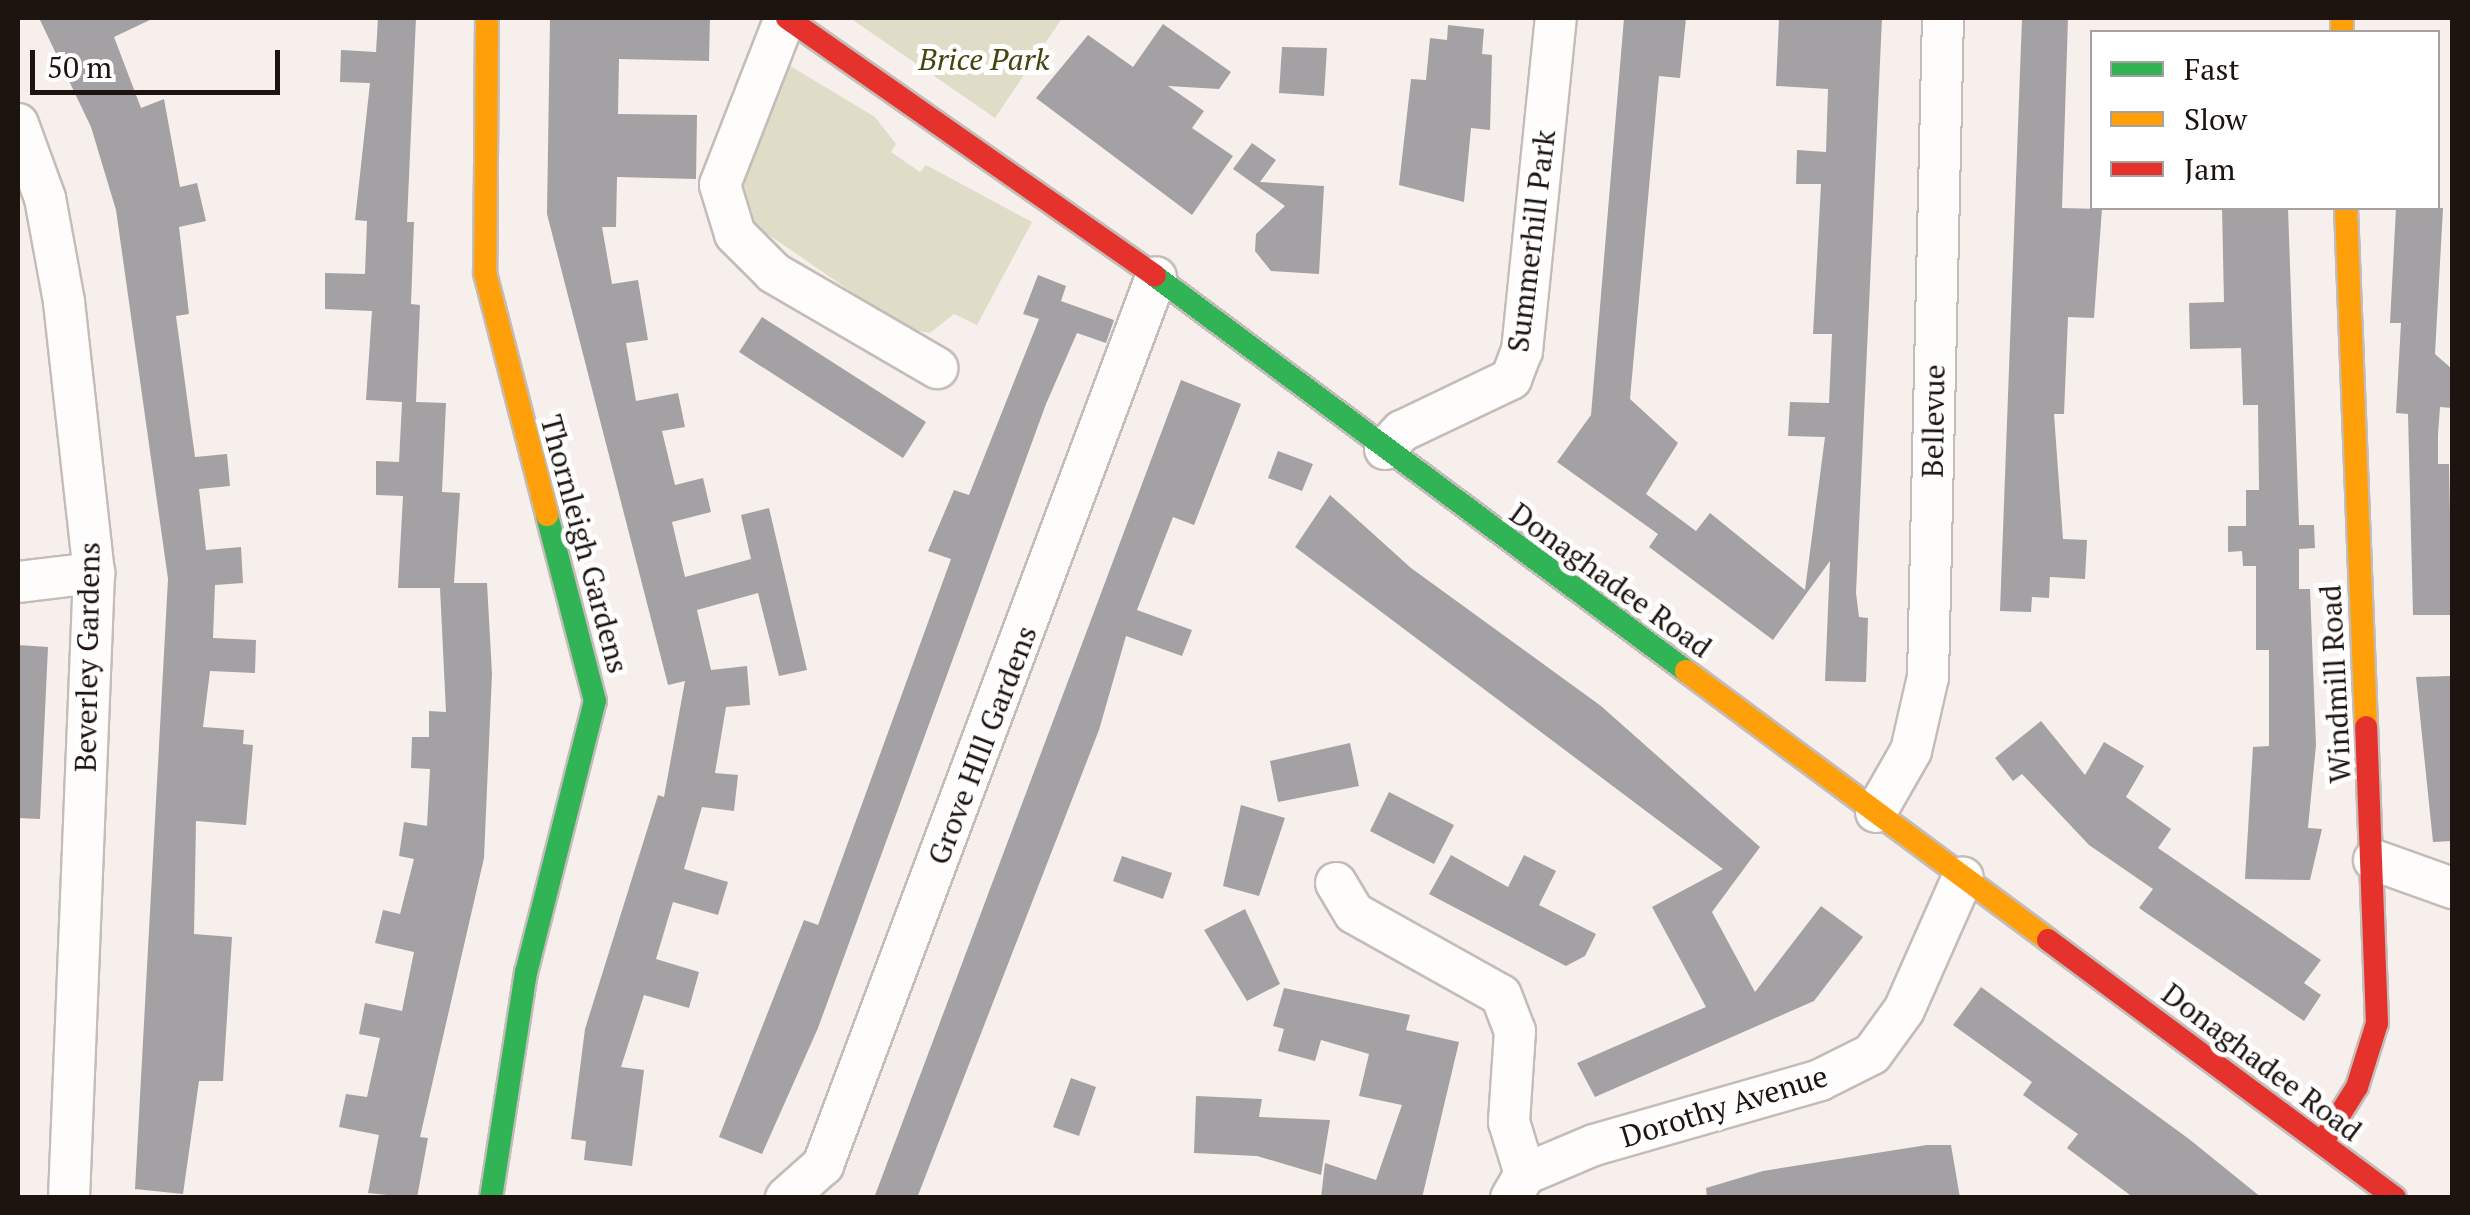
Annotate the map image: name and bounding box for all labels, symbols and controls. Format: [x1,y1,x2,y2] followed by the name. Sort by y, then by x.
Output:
[35,30,285,92] scale bar
[2090,30,2440,210] legend
[919,41,1049,77] park label: Brice Park
[47,47,112,87] text: 50 m
[2184,49,2240,89] text: Fast
[2184,99,2247,139] text: Slow
[1500,128,1562,354] street label: Summerhill Park
[2184,149,2235,189] text: Jam
[1914,364,1952,478] street label: Bellevue
[533,411,637,677] street label: Thornleigh Gardens
[1503,495,1719,665] street label: Donaghadee Road
[67,542,107,772] street label: Beverley Gardens
[2312,584,2358,784] street label: Windmill Road
[920,621,1044,869] street label: Grove HIll Gardens
[2155,975,2369,1149] street label: Donaghadee Road
[1616,1057,1832,1155] street label: Dorothy Avenue

